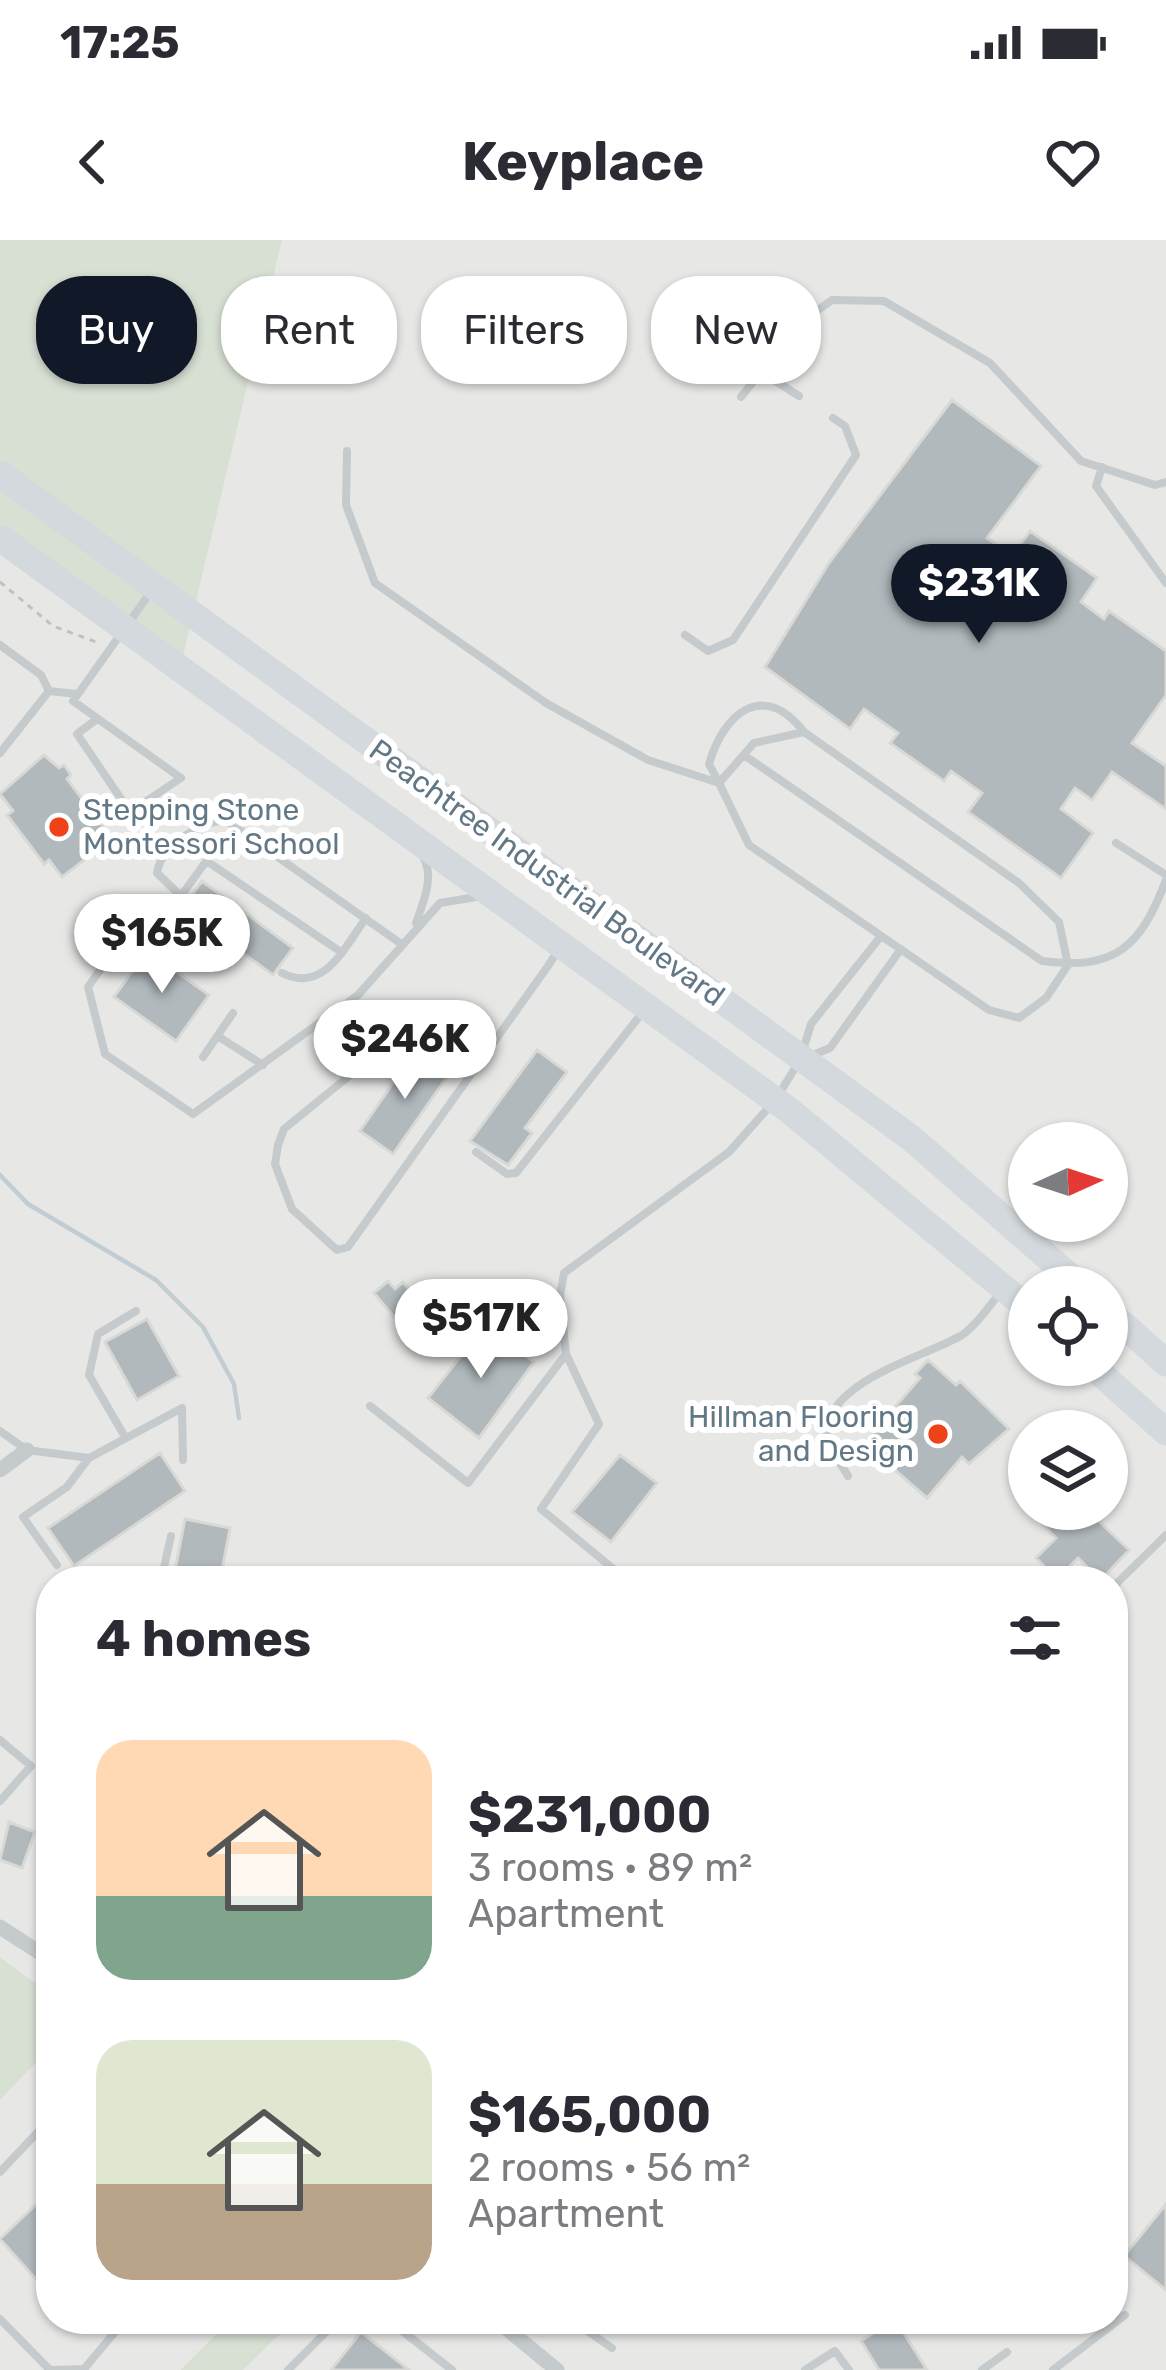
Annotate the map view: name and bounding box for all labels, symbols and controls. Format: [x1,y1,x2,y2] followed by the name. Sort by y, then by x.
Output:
[60,16,180,69] text: 17:25
[60,129,126,195] icon: back
[1040,129,1106,195] icon: heart
[462,130,704,194] text: Keyplace
[36,276,197,384] chip: Buy
[221,276,397,384] chip: Rent
[421,276,627,384] chip: Filters
[651,276,821,384] chip: New
[895,544,1063,646] pin: $231K
[918,560,1040,606] text: $231K
[362,732,732,1014] street label: Peachtree Industrial Boulevard
[83,792,340,862] place label: Stepping Stone Montessori School
[46,814,72,840] marker: Stepping Stone Montessori School
[78,894,246,996] pin: $165K
[101,910,223,956] text: $165K
[321,1000,489,1102] pin: $246K
[340,1016,470,1062] text: $246K
[1008,1122,1128,1242] north arrow
[1008,1122,1128,1530] map controls
[1008,1266,1128,1386] button: locate
[397,1279,565,1381] pin: $517K
[422,1295,540,1341] text: $517K
[688,1399,914,1469] place label: Hillman Flooring and Design
[1008,1410,1128,1530] button: layers
[925,1421,951,1447] marker: Hillman Flooring and Design
[1002,1605,1068,1671] icon: filters
[96,1608,311,1669] text: 4 homes
[468,1784,711,1845] text: $231,000
[192,1788,336,1932] icon: home
[468,1845,752,1891] text: 3 rooms · 89 m²
[468,1891,664,1937] text: Apartment
[468,2084,711,2145] text: $165,000
[192,2088,336,2232] icon: home
[468,2145,750,2191] text: 2 rooms · 56 m²
[468,2191,664,2237] text: Apartment

